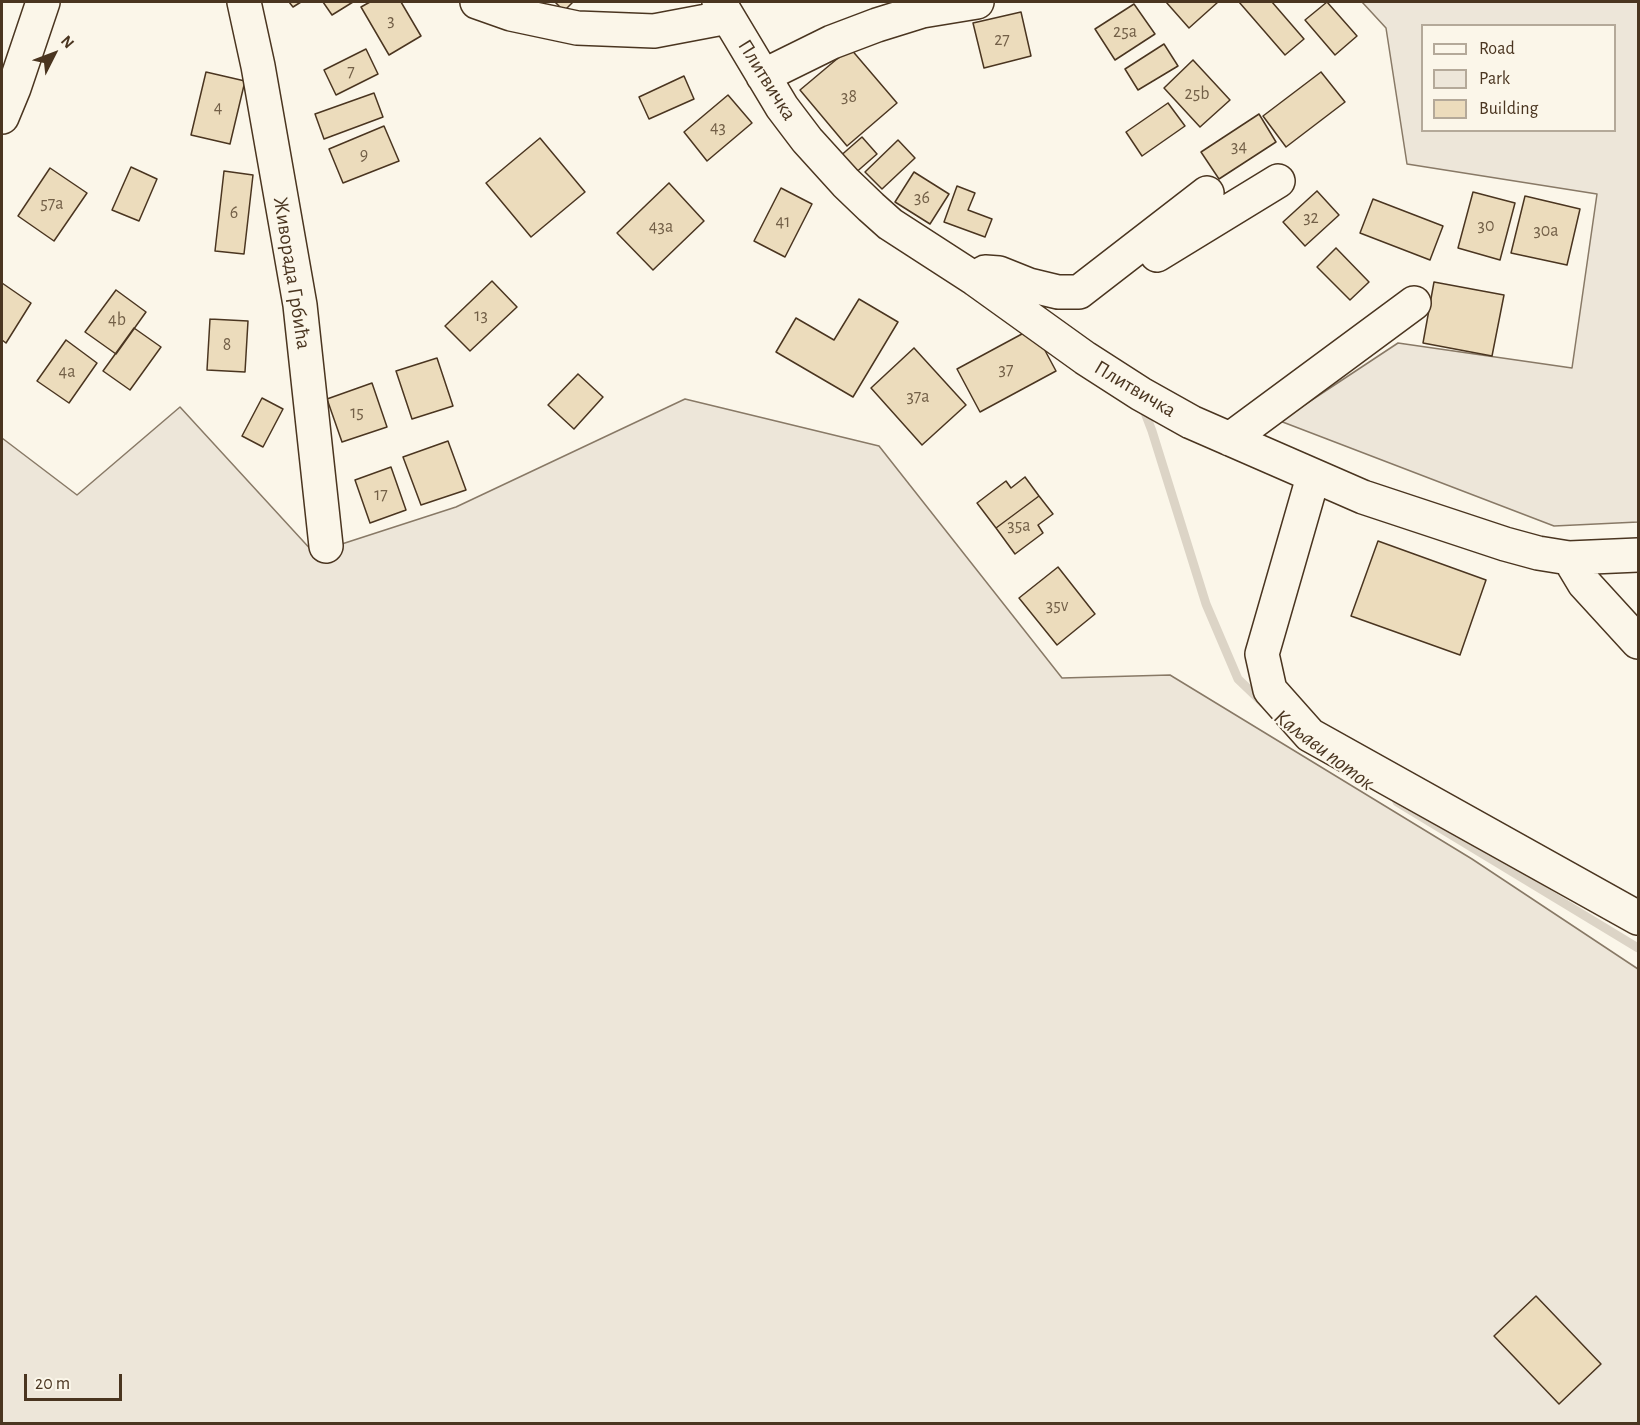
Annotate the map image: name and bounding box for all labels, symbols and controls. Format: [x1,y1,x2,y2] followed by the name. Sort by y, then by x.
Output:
[387,10,395,32] house number: 3
[1113,21,1137,43] house number: 25a
[24,24,84,84] north arrow
[1421,24,1616,132] legend
[994,29,1010,51] house number: 27
[58,32,77,51] text: N
[732,35,802,125] street label: Плитвичка
[1479,40,1515,58] text: Road
[347,61,355,83] house number: 7
[1479,70,1510,88] text: Park
[1185,83,1209,105] house number: 25b
[841,86,857,108] house number: 38
[214,97,222,119] house number: 4
[1479,100,1538,118] text: Building
[710,117,726,139] house number: 43
[1231,136,1247,158] house number: 34
[360,144,368,166] house number: 9
[914,187,930,209] house number: 36
[40,193,64,215] house number: 57a
[268,195,316,351] street label: Живорада Грбића
[230,202,238,224] house number: 6
[1303,207,1319,229] house number: 32
[776,211,790,233] house number: 41
[1478,215,1494,237] house number: 30
[649,216,673,238] house number: 43a
[1533,220,1559,242] house number: 30a
[474,305,488,327] house number: 13
[108,309,126,331] house number: 4b
[223,334,231,356] house number: 8
[1090,355,1180,423] street label: Плитвичка
[999,359,1013,381] house number: 37
[59,361,75,383] house number: 4a
[906,386,930,408] house number: 37a
[350,402,364,424] house number: 15
[374,484,388,506] house number: 17
[1007,515,1031,537] house number: 35a
[1046,595,1068,617] house number: 35v
[1269,704,1379,796] water label: Каљави поток
[27,1362,124,1400] scale bar
[35,1375,70,1393] text: 20 m

